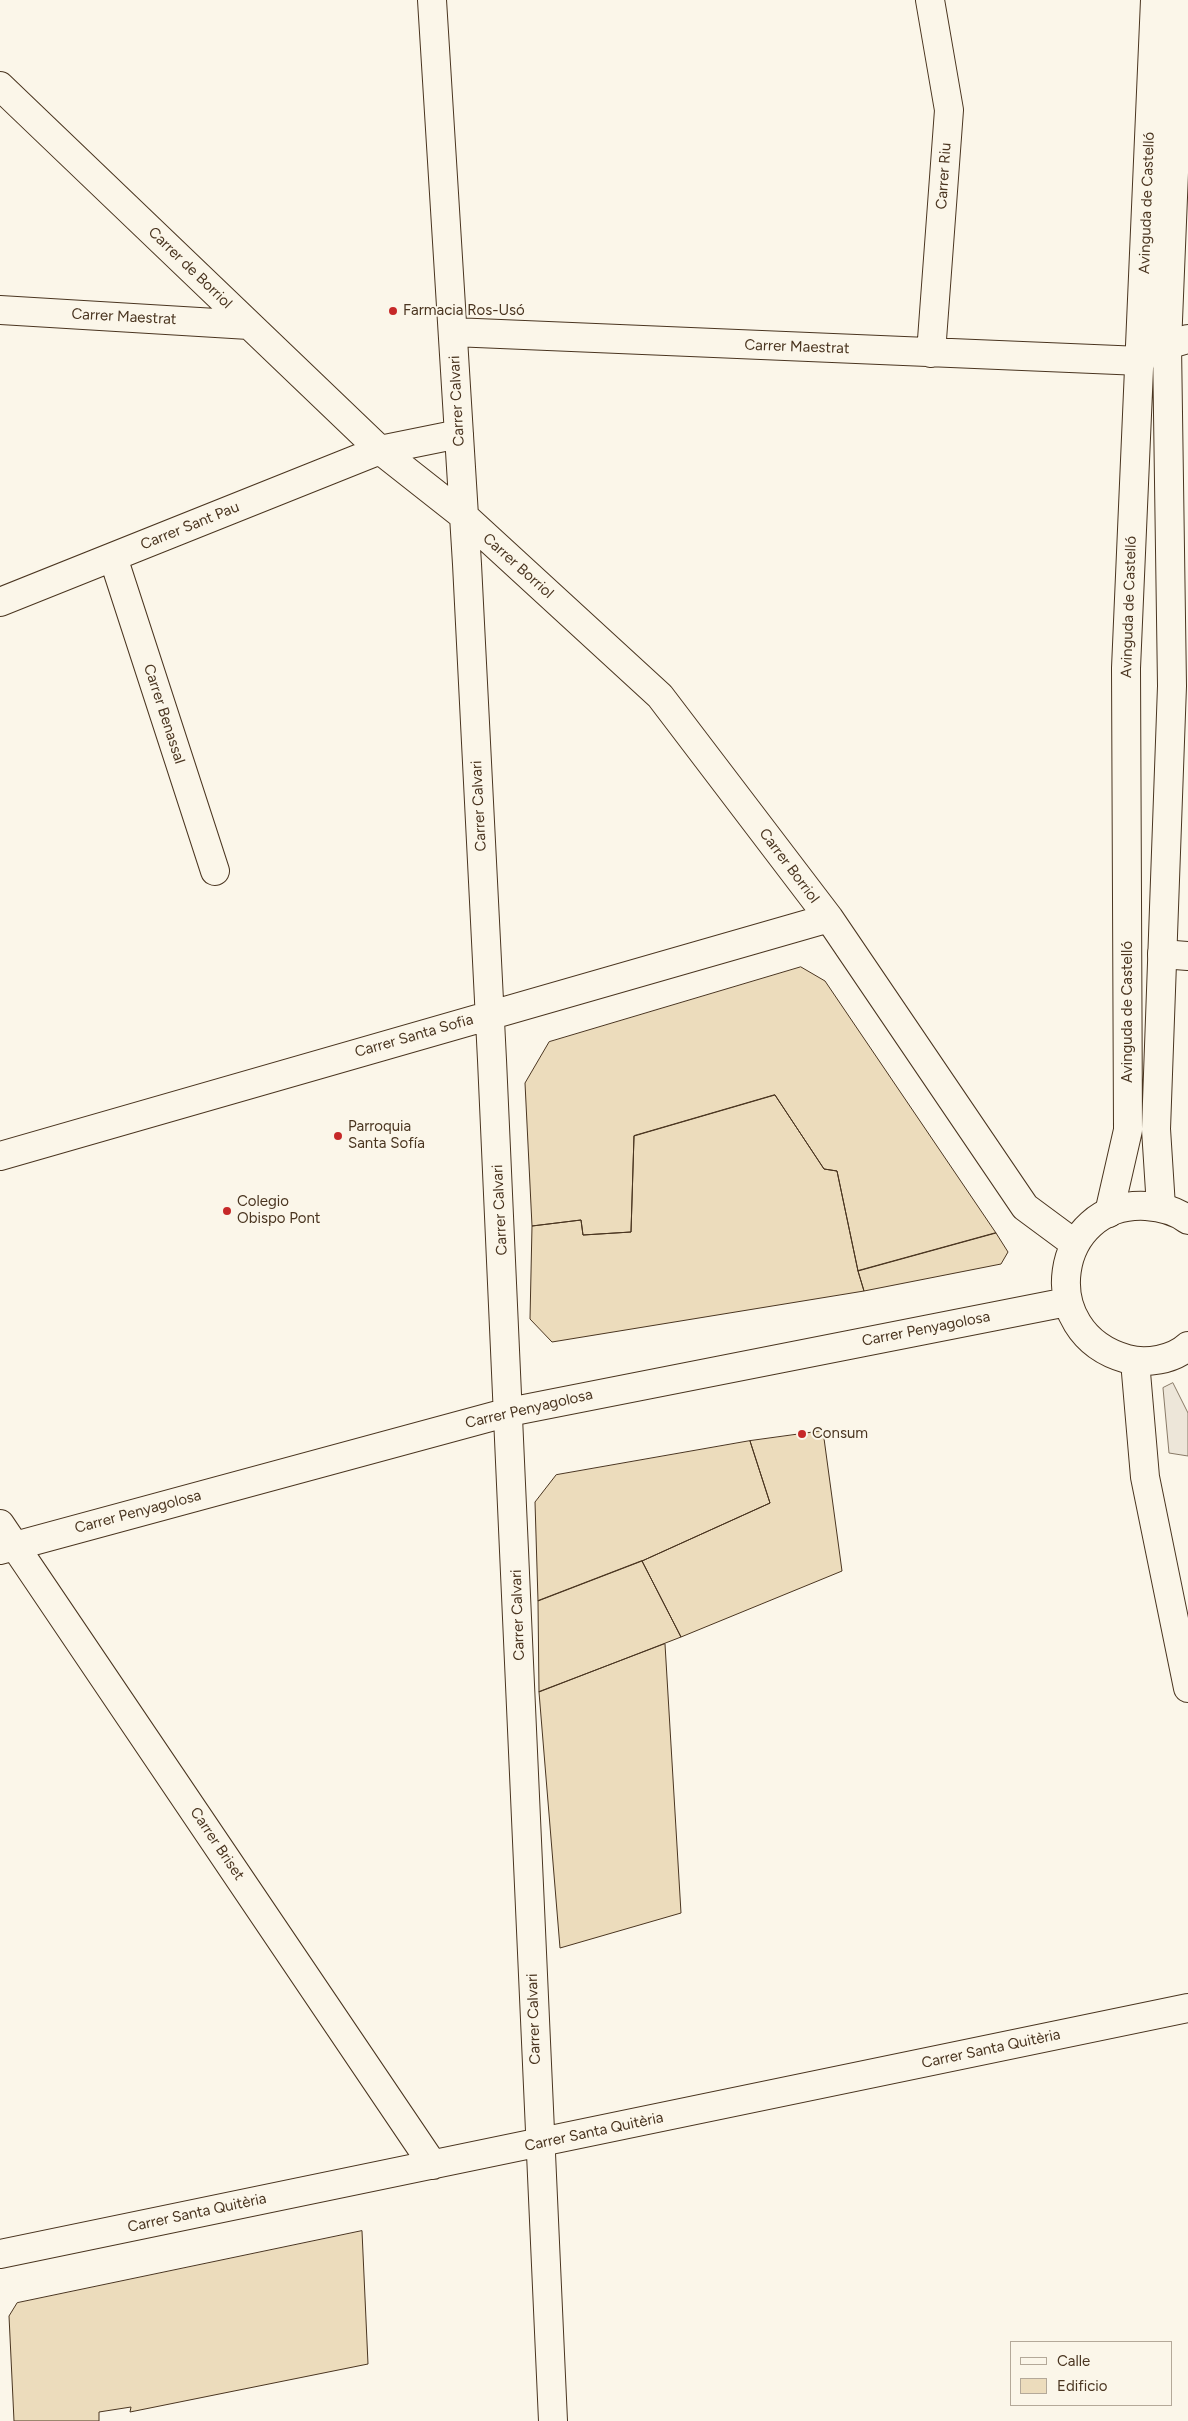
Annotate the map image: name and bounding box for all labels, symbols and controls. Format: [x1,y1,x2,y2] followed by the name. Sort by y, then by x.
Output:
[1136,132,1158,274] street label: Avinguda de Castelló
[933,142,955,210] street label: Carrer Riu
[144,223,236,313] street label: Carrer de Borriol
[403,302,525,320] place label: Farmacia Ros-Usó
[71,305,177,329] street label: Carrer Maestrat
[387,305,399,317] marker: Farmacia Ros-Usó
[744,336,850,358] street label: Carrer Maestrat
[446,355,468,447] street label: Carrer Calvari
[138,498,242,554] street label: Carrer Sant Pau
[479,530,557,602] street label: Carrer Borriol
[1118,536,1140,678] street label: Avinguda de Castelló
[139,662,189,766] street label: Carrer Benassal
[468,760,490,852] street label: Carrer Calvari
[755,825,823,907] street label: Carrer Borriol
[1119,941,1137,1083] street label: Avinguda de Castelló
[353,1010,475,1062] street label: Carrer Santa Sofia
[348,1118,425,1153] place label: Parroquia Santa Sofía
[332,1130,344,1142] marker: Parroquia Santa Sofía
[489,1164,511,1256] street label: Carrer Calvari
[237,1193,320,1228] place label: Colegio Obispo Pont
[221,1205,233,1217] marker: Colegio Obispo Pont
[860,1308,992,1350] street label: Carrer Penyagolosa
[464,1386,594,1432] street label: Carrer Penyagolosa
[812,1425,868,1443] place label: Consum
[796,1428,808,1440] marker: Consum
[73,1486,203,1538] street label: Carrer Penyagolosa
[507,1569,529,1661] street label: Carrer Calvari
[186,1804,248,1884] street label: Carrer Briset
[523,1973,545,2065] street label: Carrer Calvari
[920,2025,1062,2073] street label: Carrer Santa Quitèria
[523,2108,665,2156] street label: Carrer Santa Quitèria
[126,2189,268,2237] street label: Carrer Santa Quitèria
[1010,2341,1173,2406] legend
[1057,2352,1090,2370] text: Calle
[1057,2377,1107,2395] text: Edificio

